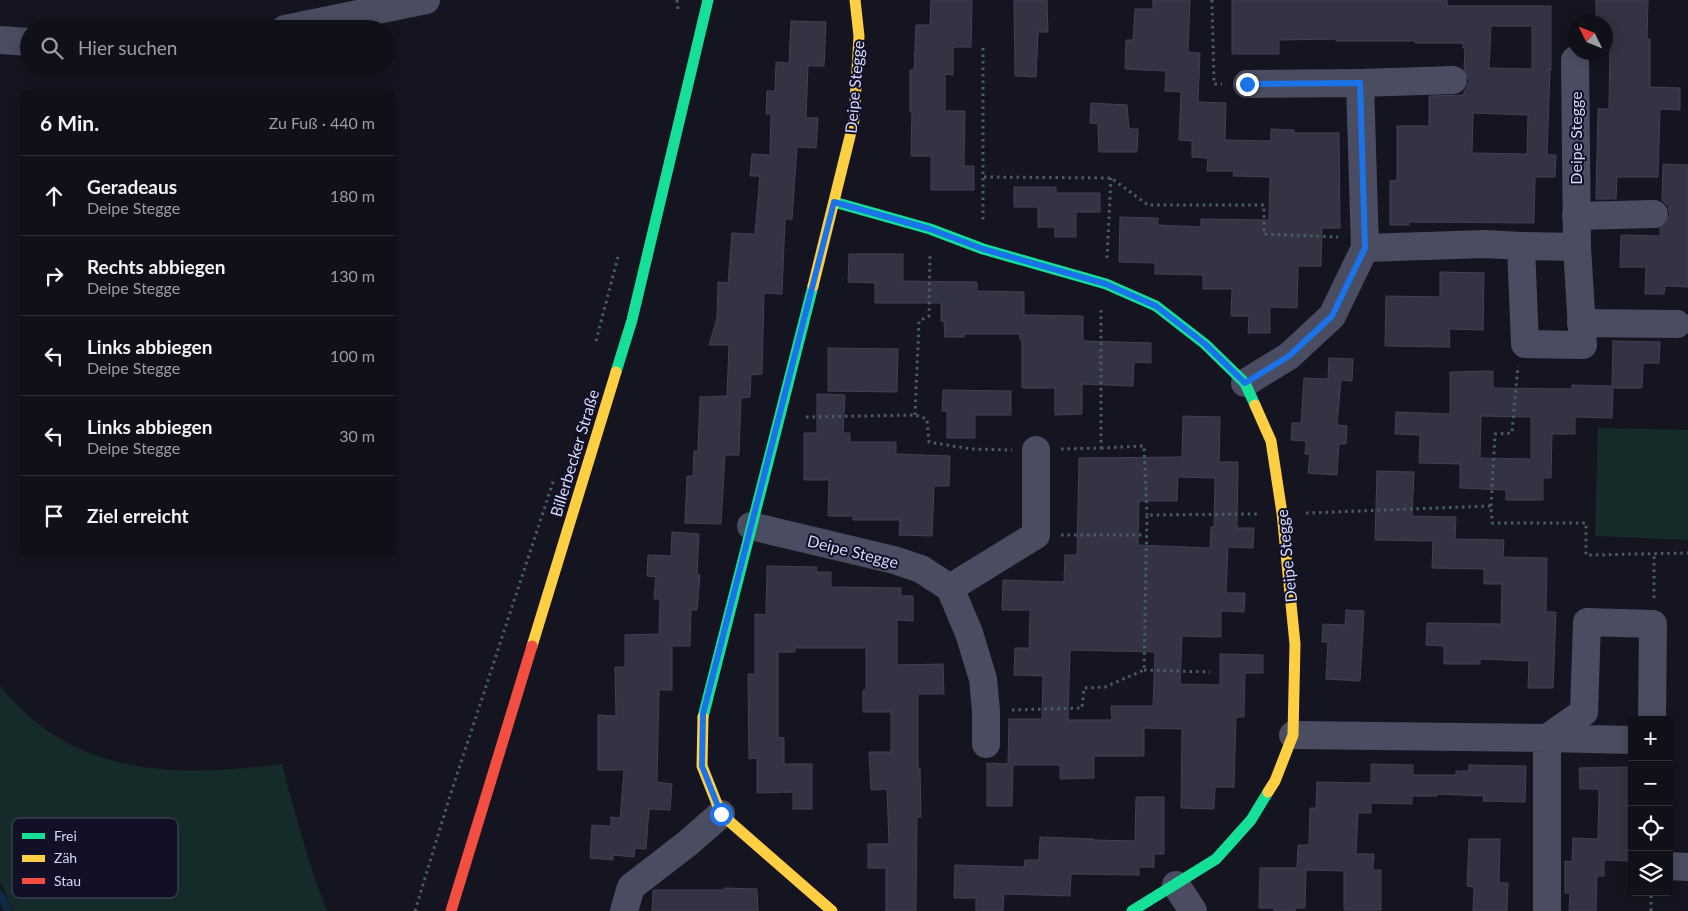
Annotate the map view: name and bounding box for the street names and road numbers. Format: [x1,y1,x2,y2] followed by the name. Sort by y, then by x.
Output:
[840,40,868,134] street label: Deipe Stegge
[1566,91,1585,185] street label: Deipe Stegge
[546,387,602,519] street label: Billerbecker Straße
[1272,509,1300,603] street label: Deipe Stegge
[805,531,901,571] street label: Deipe Stegge

